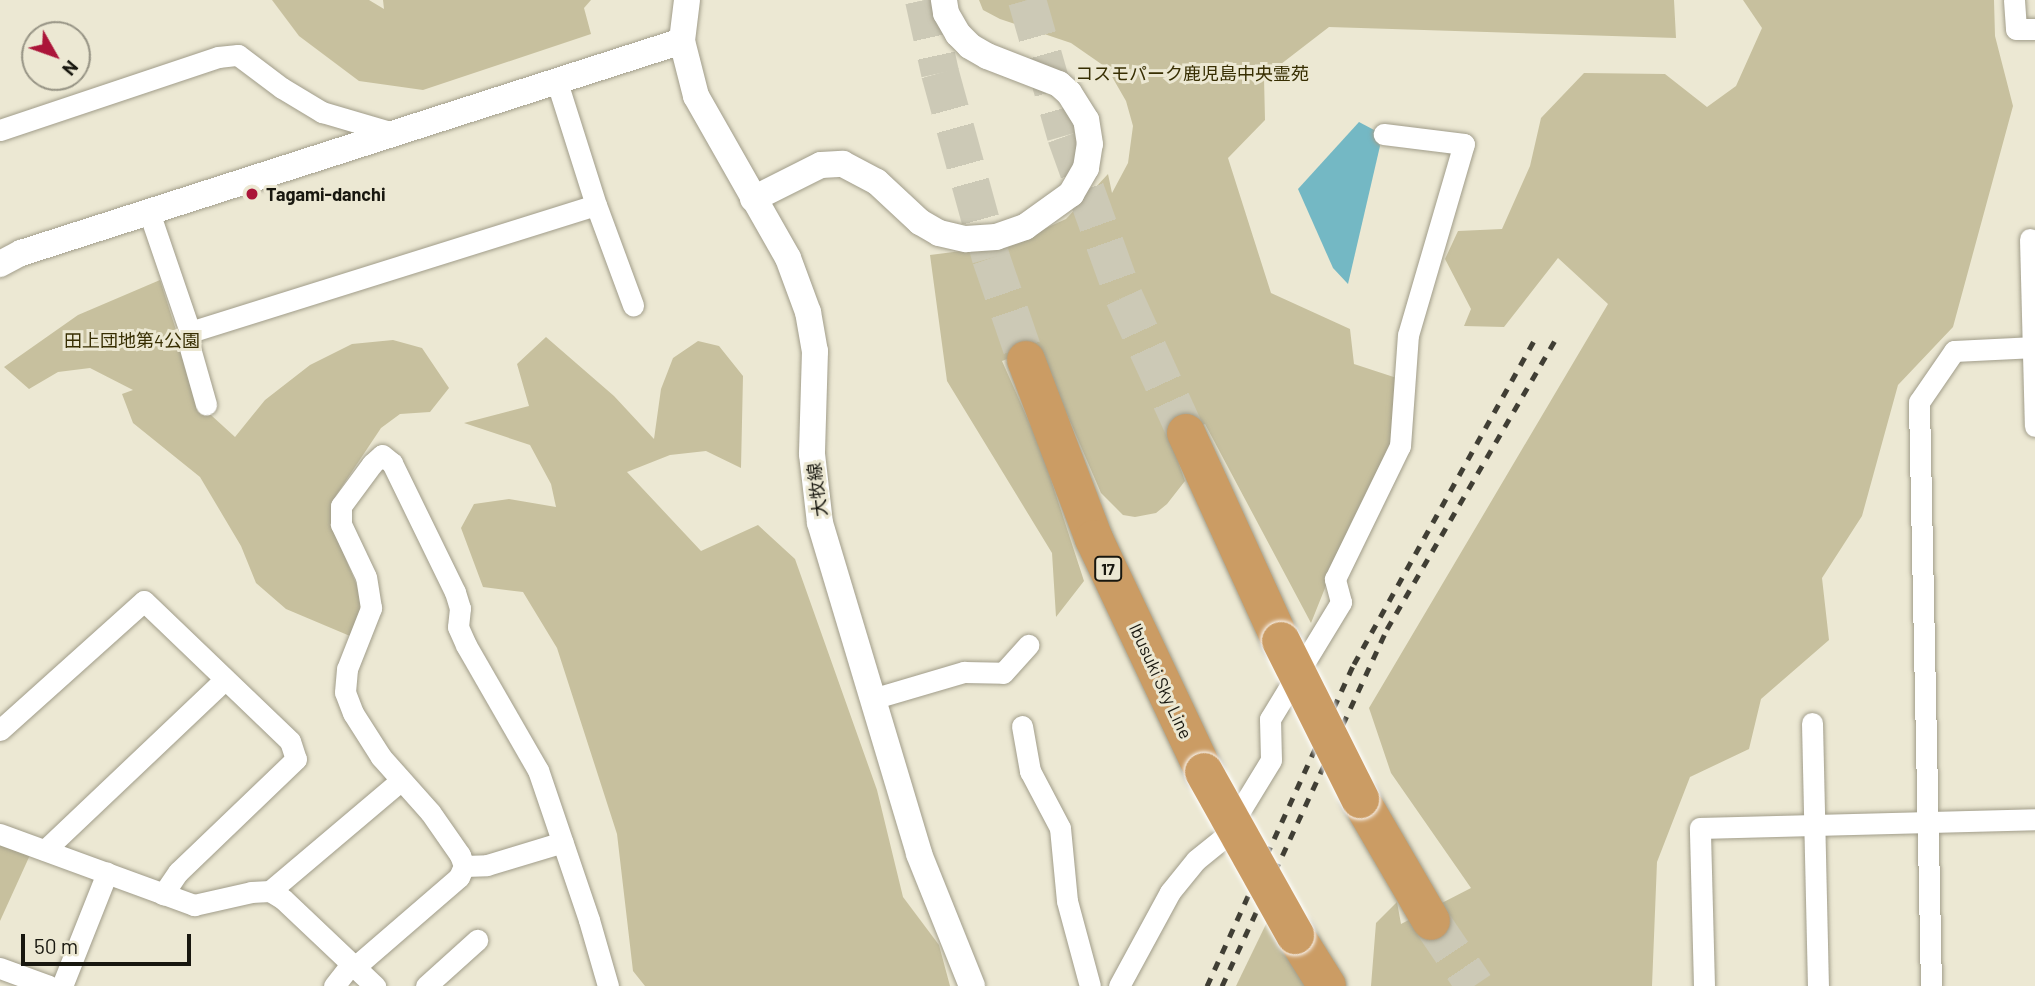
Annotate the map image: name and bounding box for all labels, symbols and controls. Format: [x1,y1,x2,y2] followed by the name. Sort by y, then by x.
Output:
[21,21,91,91] north arrow
[58,56,84,81] text: N
[1075,62,1309,84] park label: コスモパーク鹿児島中央霊苑
[266,183,385,205] place label: Tagami-danchi
[244,186,260,202] marker: Tagami-danchi
[64,329,200,351] park label: 田上団地第4公園
[803,462,831,518] street label: 大牧線
[1094,556,1122,582] road number: 17
[1125,620,1197,742] street label: Ibusuki Sky Line
[24,920,194,964] scale bar
[34,933,78,958] text: 50 m

